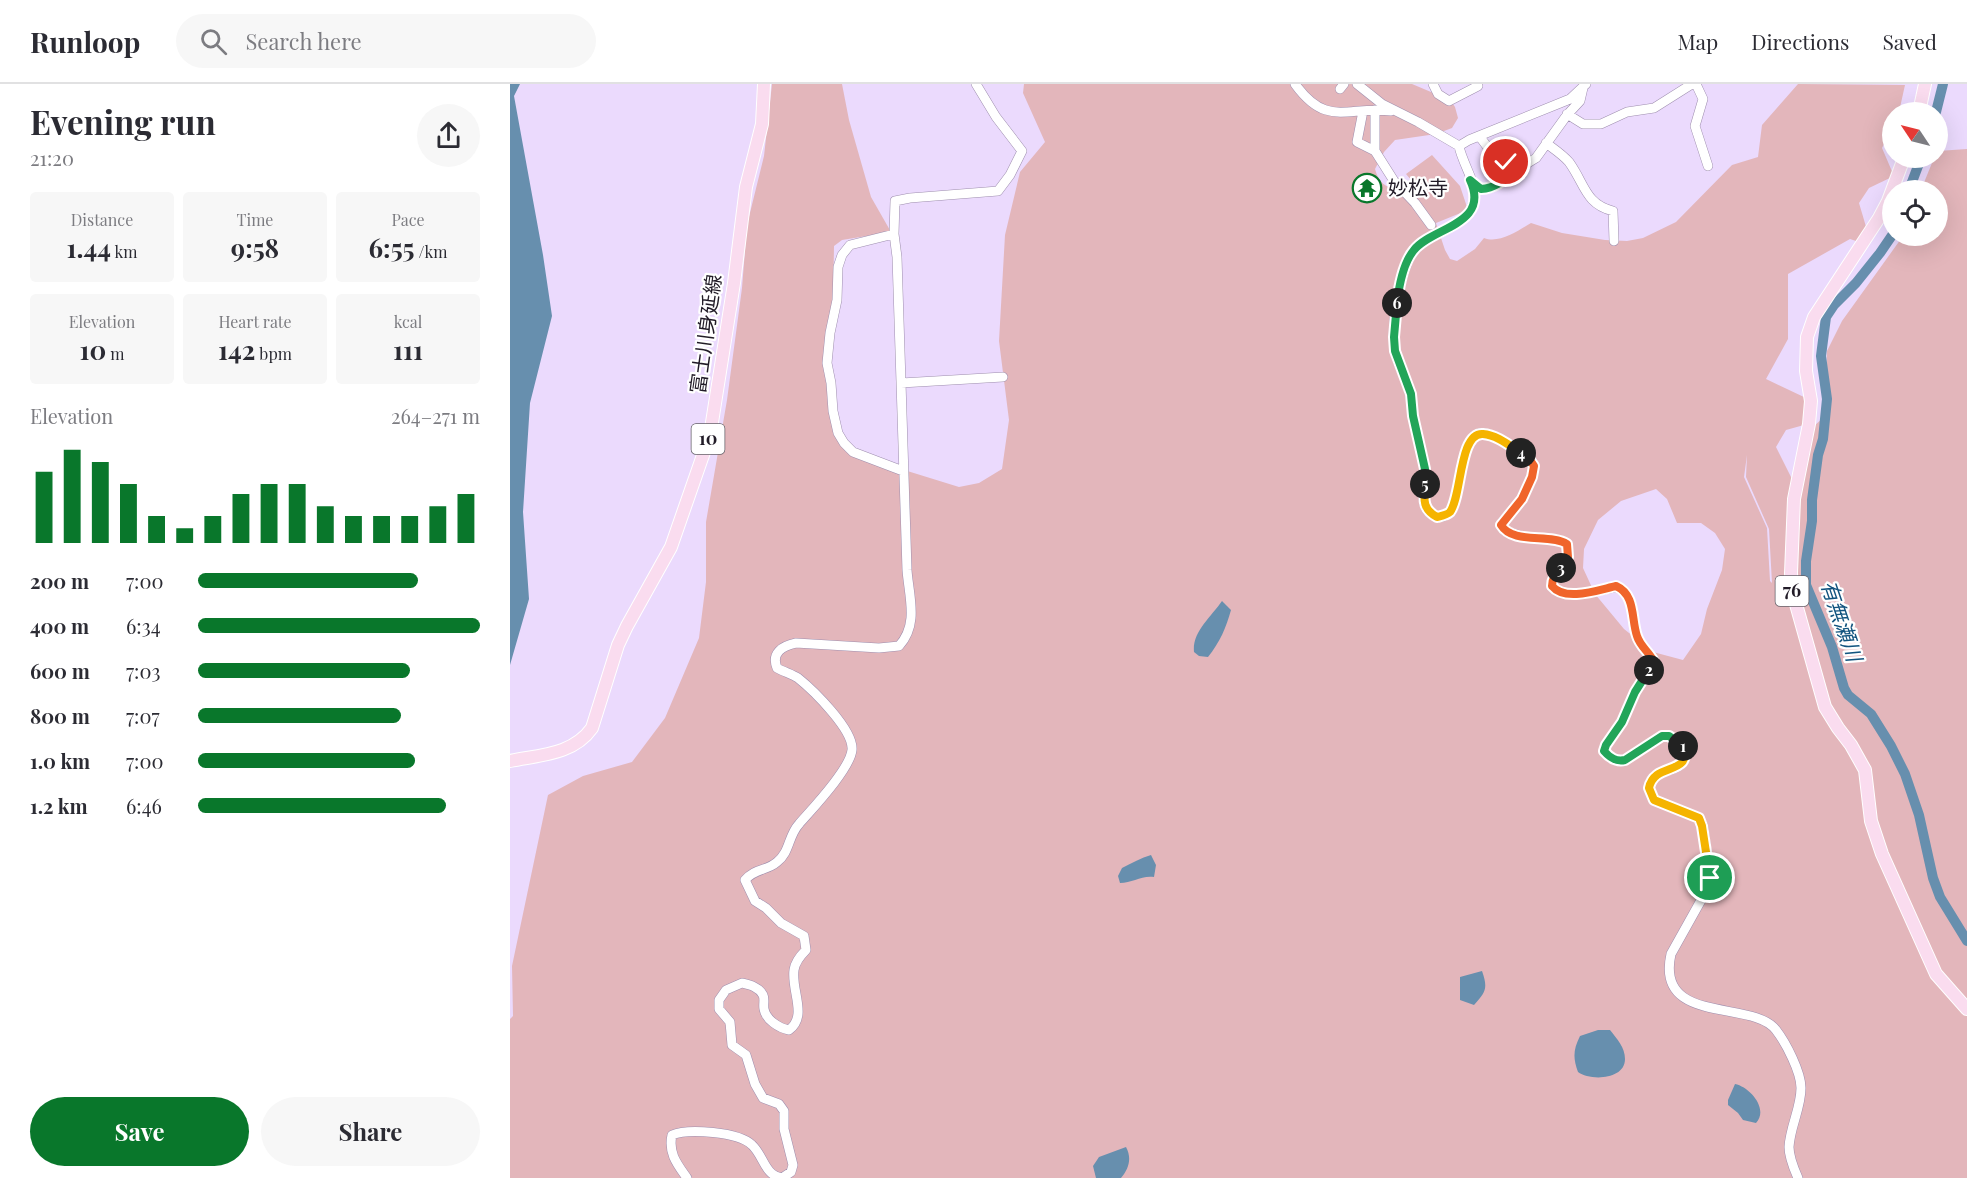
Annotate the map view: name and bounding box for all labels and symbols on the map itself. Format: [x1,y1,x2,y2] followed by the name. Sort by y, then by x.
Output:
[1882,102,1948,168] north arrow
[1480,136,1531,187] pin
[1351,172,1383,204] temple icon: 妙松寺
[1388,173,1448,200] place label: 妙松寺
[683,272,726,395] street label: 富士川身延線
[1382,288,1412,318] pin: 6
[692,424,724,454] road number: 10
[1506,438,1536,468] pin: 4
[1410,469,1440,499] pin: 5
[1546,553,1576,583] pin: 3
[1776,576,1808,606] road number: 76
[1816,576,1870,667] water label: 有無瀬川
[1634,655,1664,685] pin: 2
[1668,731,1698,761] pin: 1
[1684,852,1735,903] pin

